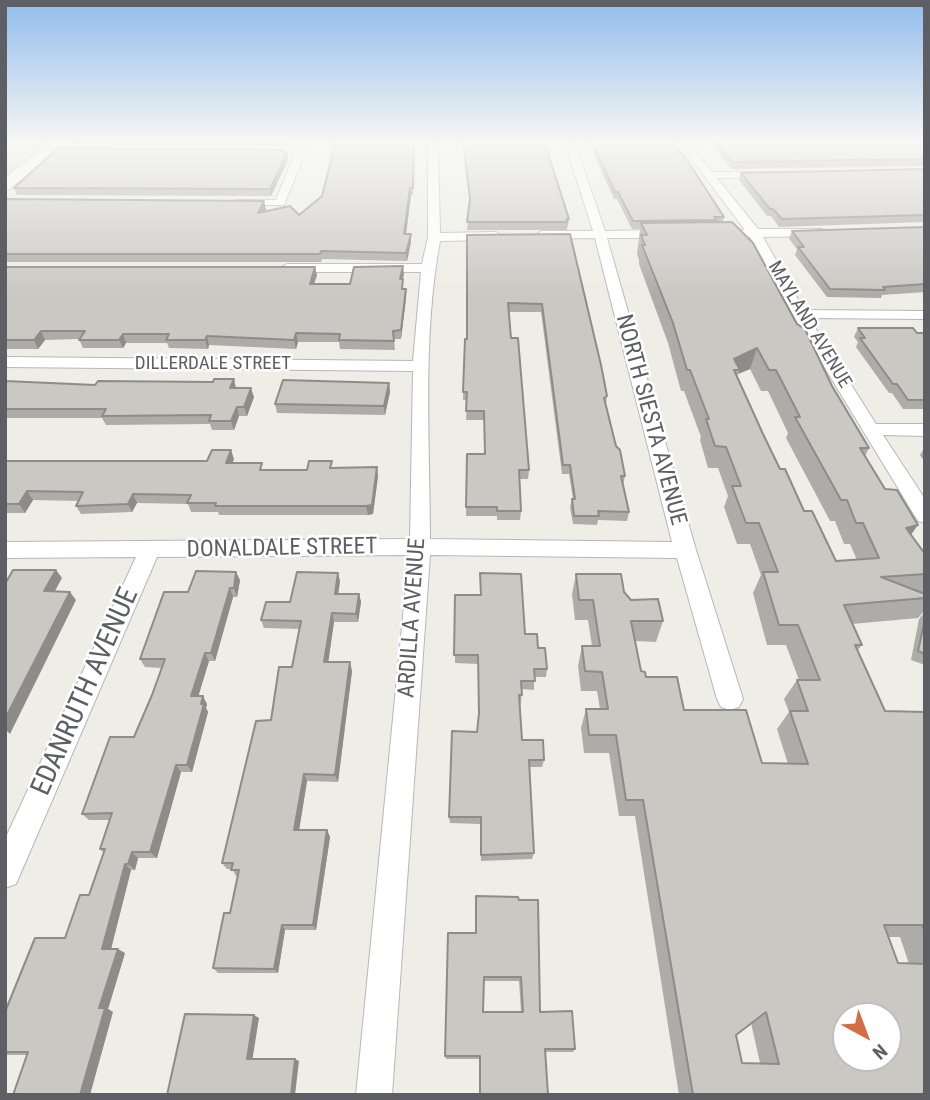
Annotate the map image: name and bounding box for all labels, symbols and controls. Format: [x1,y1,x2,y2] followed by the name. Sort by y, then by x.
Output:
[762,257,856,393] street label: MAYLAND AVENUE
[609,312,691,528] street label: NORTH SIESTA AVENUE
[135,353,291,375] street label: DILLERDALE STREET
[186,534,378,564] street label: DONALDALE STREET
[394,537,432,699] street label: ARDILLA AVENUE
[25,583,147,801] street label: EDANRUTH AVENUE
[832,1002,902,1072] north arrow
[868,1039,892,1064] text: N

